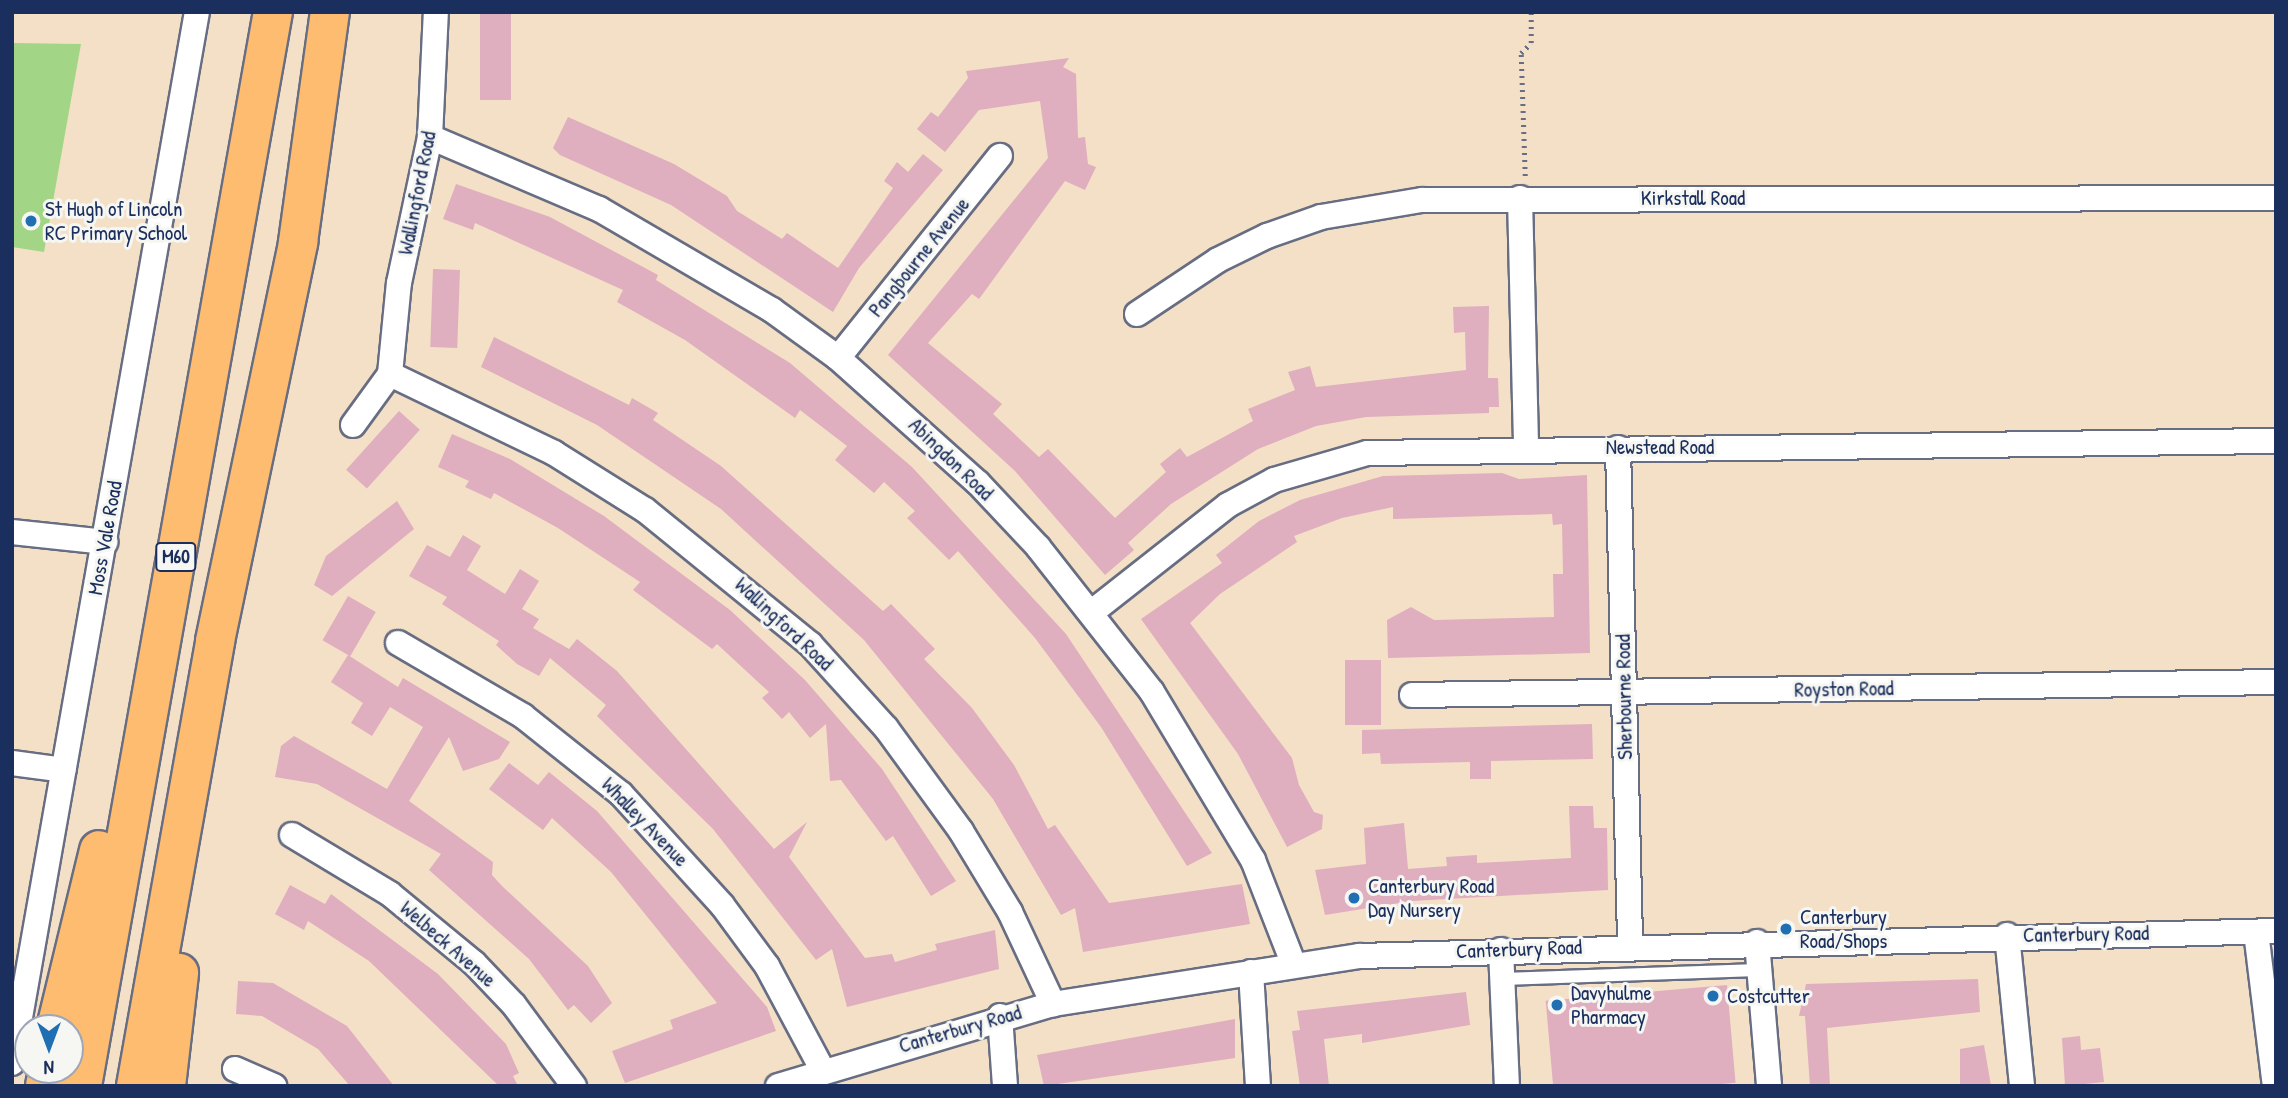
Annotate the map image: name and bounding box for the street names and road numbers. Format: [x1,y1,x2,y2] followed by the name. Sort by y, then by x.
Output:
[393,129,441,257] street label: Wallingford Road
[1641,185,1745,211] street label: Kirkstall Road
[863,192,975,322] street label: Pangbourne Avenue
[903,412,999,506] street label: Abingdon Road
[1606,434,1714,460] street label: Newstead Road
[83,479,127,597] street label: Moss Vale Road
[155,542,197,572] road number: M60
[730,572,838,676] street label: Wallingford Road
[1610,634,1638,760] street label: Sherbourne Road
[1794,676,1894,702] street label: Royston Road
[596,772,694,872] street label: Whalley Avenue
[395,896,501,992] street label: Welbeck Avenue
[2023,920,2149,948] street label: Canterbury Road
[1456,934,1582,964] street label: Canterbury Road
[896,999,1024,1059] street label: Canterbury Road

